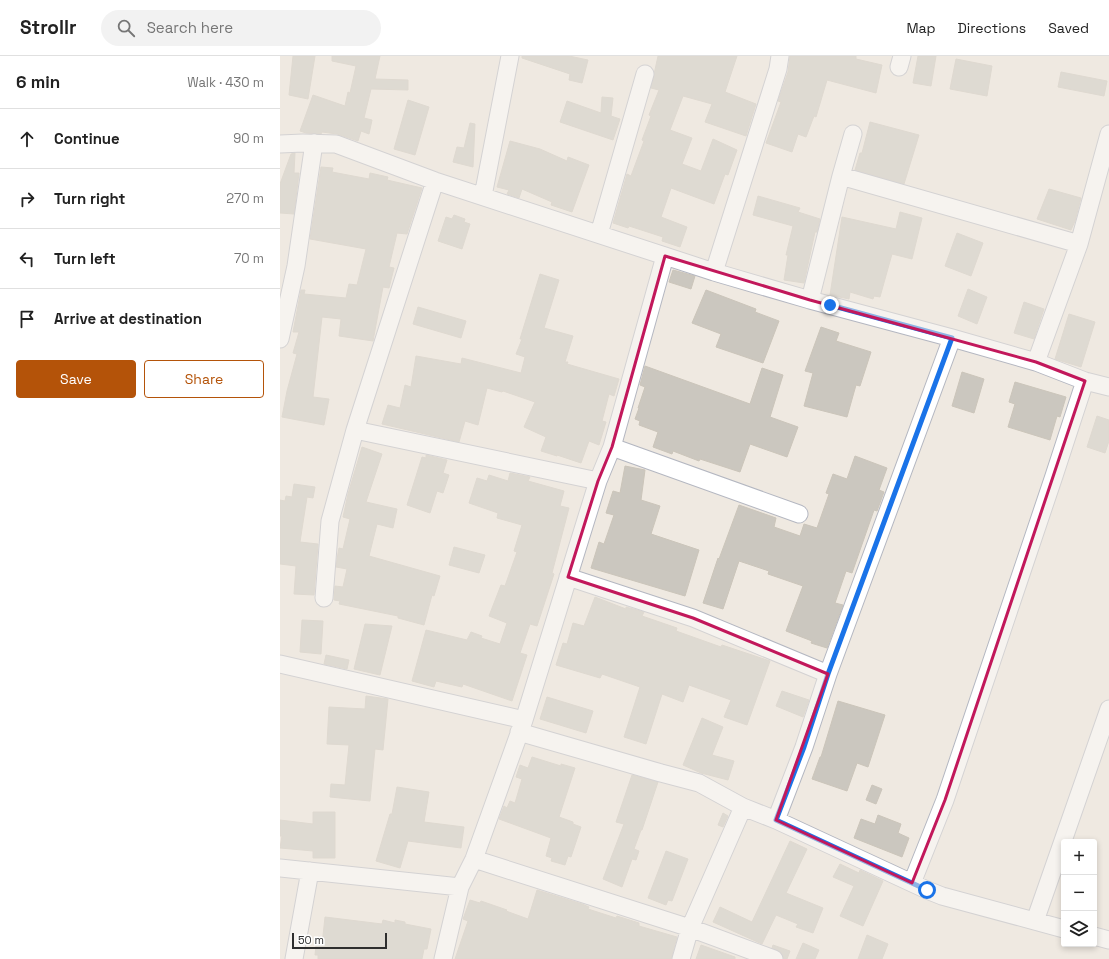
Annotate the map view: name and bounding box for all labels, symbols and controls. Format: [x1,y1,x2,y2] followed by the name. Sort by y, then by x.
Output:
[101,10,381,46] search box
[20,15,77,40] text: Strollr
[115,17,137,39] icon: search
[147,18,233,37] text: Search here
[906,19,936,37] text: Map
[958,19,1026,37] text: Directions
[1048,19,1089,37] text: Saved
[16,71,60,93] text: 6 min
[187,74,264,91] text: Walk · 430 m
[16,128,38,150] icon: ahead
[54,129,120,148] text: Continue
[233,130,264,147] text: 90 m
[16,188,38,210] icon: right
[54,189,125,208] text: Turn right
[226,190,264,207] text: 270 m
[16,248,38,270] icon: left
[54,249,116,268] text: Turn left
[234,250,264,267] text: 70 m
[821,296,839,314] route end
[16,308,38,330] icon: arrive
[54,309,202,328] text: Arrive at destination
[16,360,136,398] button: Save
[144,360,264,398] button: Share
[1061,839,1097,947] map controls
[1061,839,1097,875] button: +
[1061,875,1097,911] button: −
[918,881,936,899] route start
[1061,911,1097,947] button: layers
[292,931,387,950] scale bar
[298,933,324,947] text: 50 m

